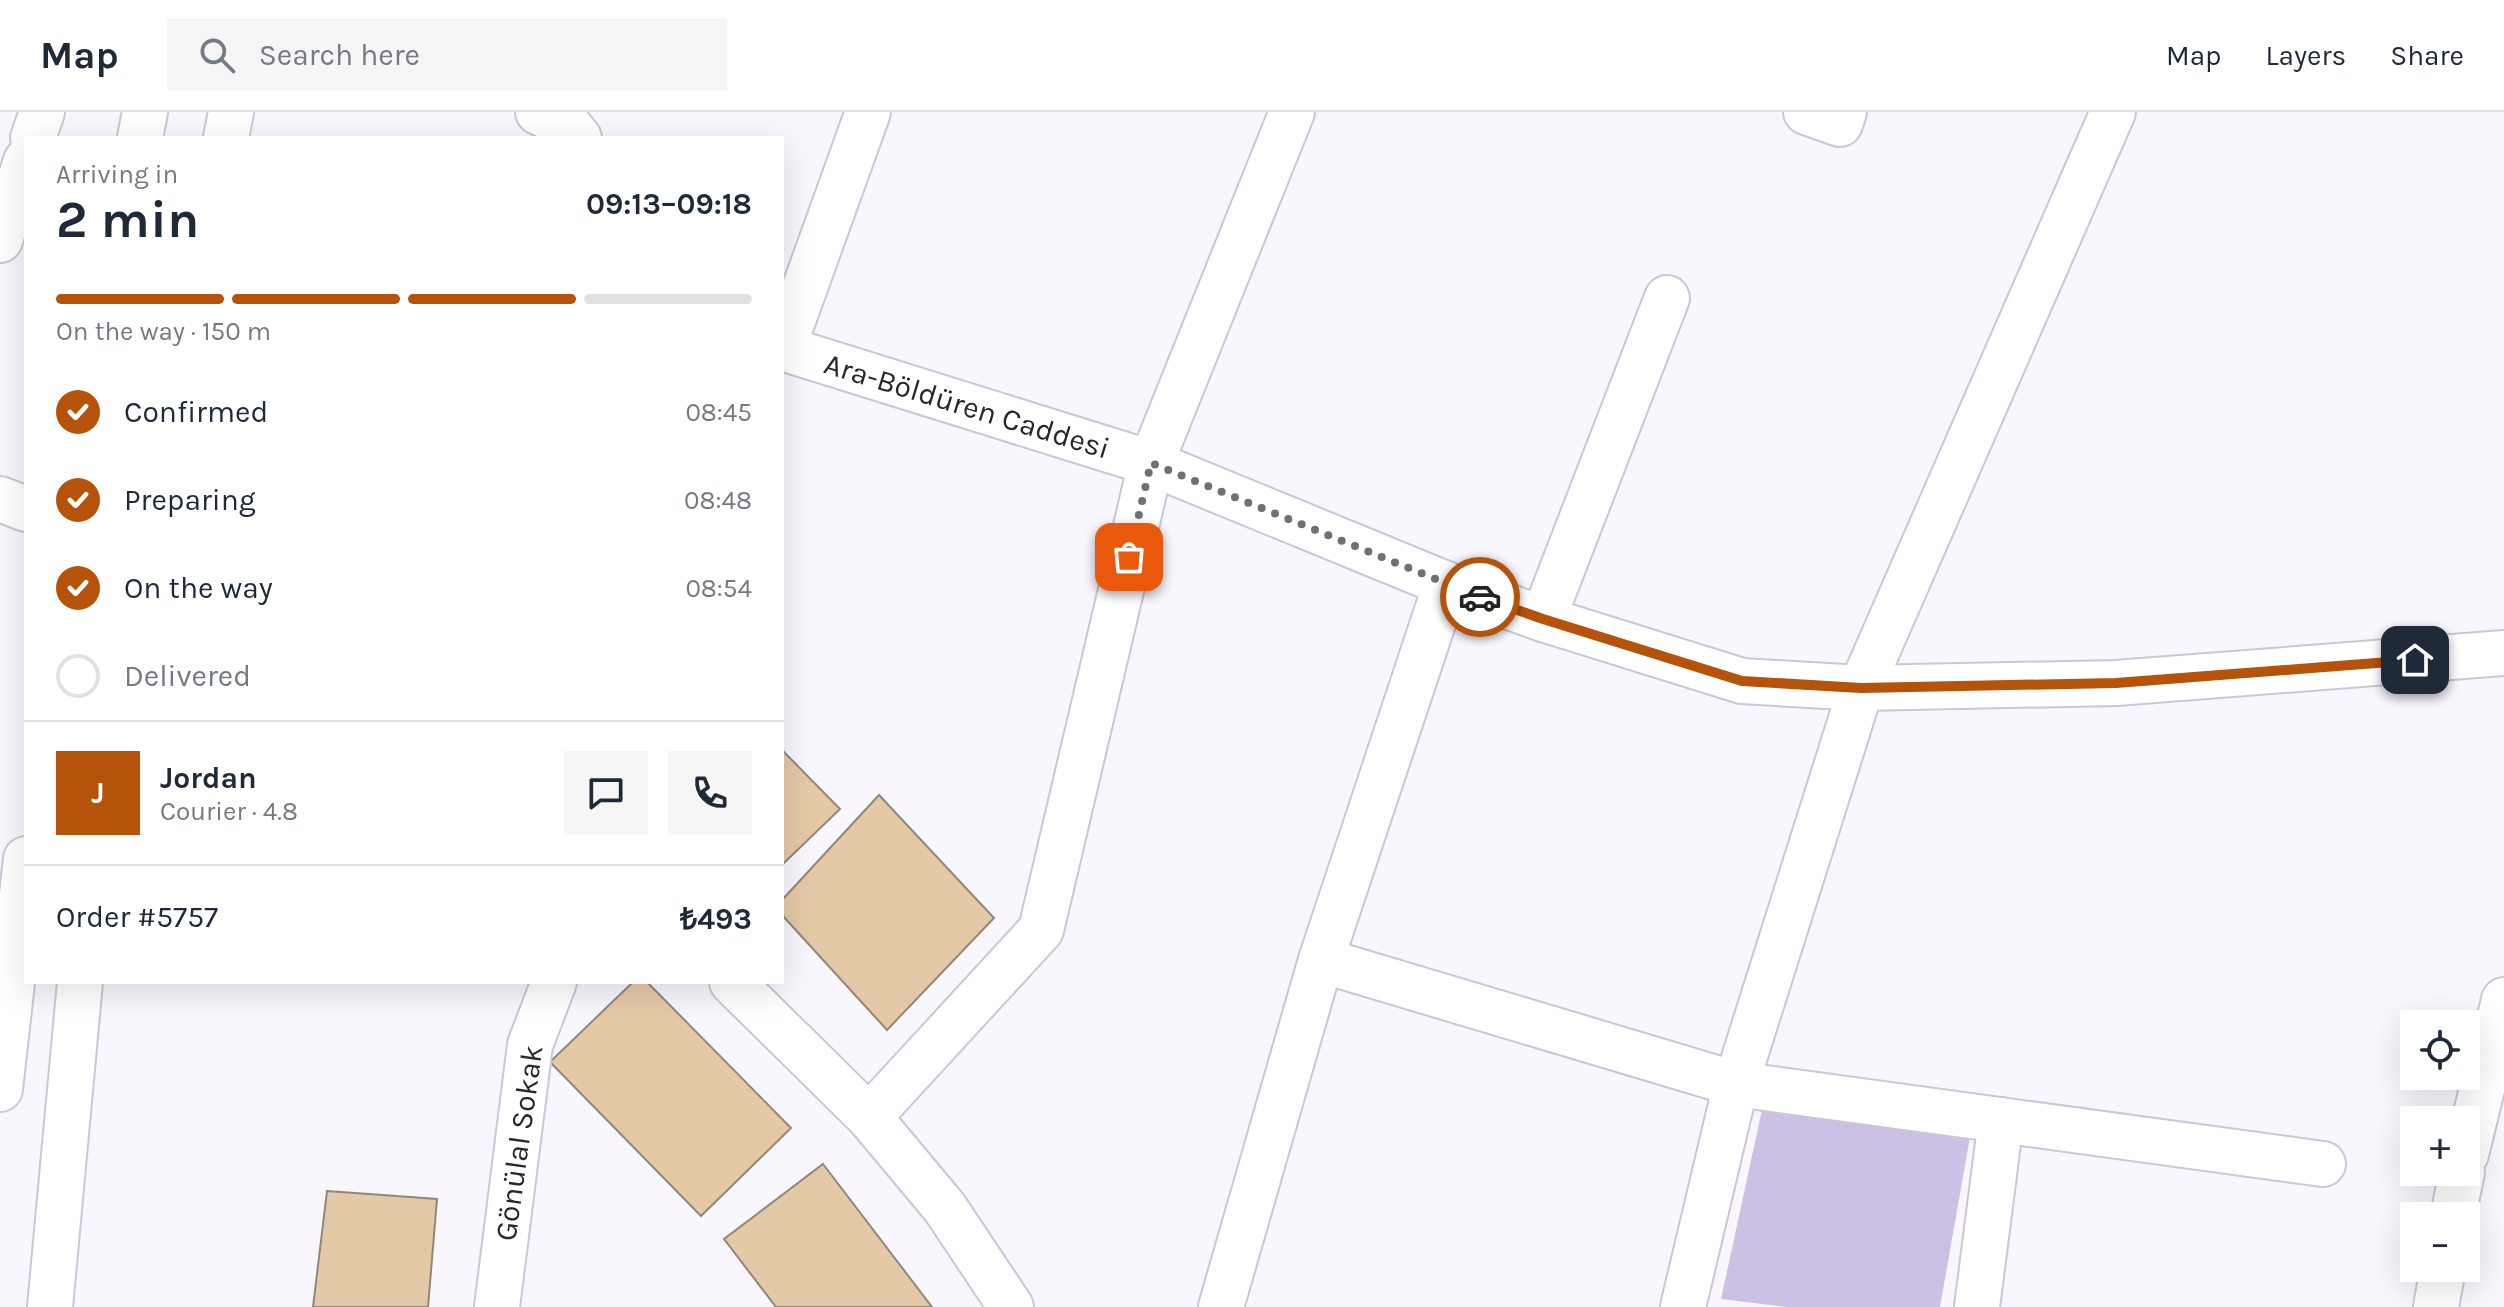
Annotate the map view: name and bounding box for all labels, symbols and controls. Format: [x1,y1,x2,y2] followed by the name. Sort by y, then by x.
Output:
[167,19,727,91] search box
[40,33,119,78] text: Map
[195,33,239,77] icon: search
[259,37,420,73] text: Search here
[2166,39,2221,72] text: Map
[2265,39,2346,72] text: Layers
[2390,39,2464,72] text: Share
[56,159,178,190] text: Arriving in
[586,186,752,222] text: 09:13–09:18
[56,189,199,250] text: 2 min
[56,316,271,347] text: On the way · 150 m
[820,345,1114,467] street label: Ara-Böldüren Caddesi
[56,390,100,434] icon: check
[124,394,268,430] text: Confirmed
[685,397,752,428] text: 08:45
[56,478,100,522] icon: check
[124,482,256,518] text: Preparing
[684,485,752,516] text: 08:48
[1095,523,1163,591] pin
[1107,535,1151,579] icon: bag
[1440,557,1520,637] courier
[56,566,100,610] icon: check
[124,570,273,606] text: On the way
[685,573,752,604] text: 08:54
[1458,575,1502,619] icon: car
[2381,626,2449,694] pin
[2393,638,2437,682] icon: home
[124,658,251,694] text: Delivered
[564,751,648,835] button: chat
[668,751,752,835] button: phone
[160,760,257,796] text: Jordan
[91,775,105,811] text: J
[160,796,298,827] text: Courier · 4.8
[56,899,218,935] text: Order #5757
[680,901,752,937] text: ₺493
[2400,1010,2480,1282] map controls
[2400,1010,2480,1090] button: locate
[487,1043,551,1243] street label: Gönülal Sokak
[2400,1106,2480,1186] button: +
[2400,1202,2480,1282] button: −

